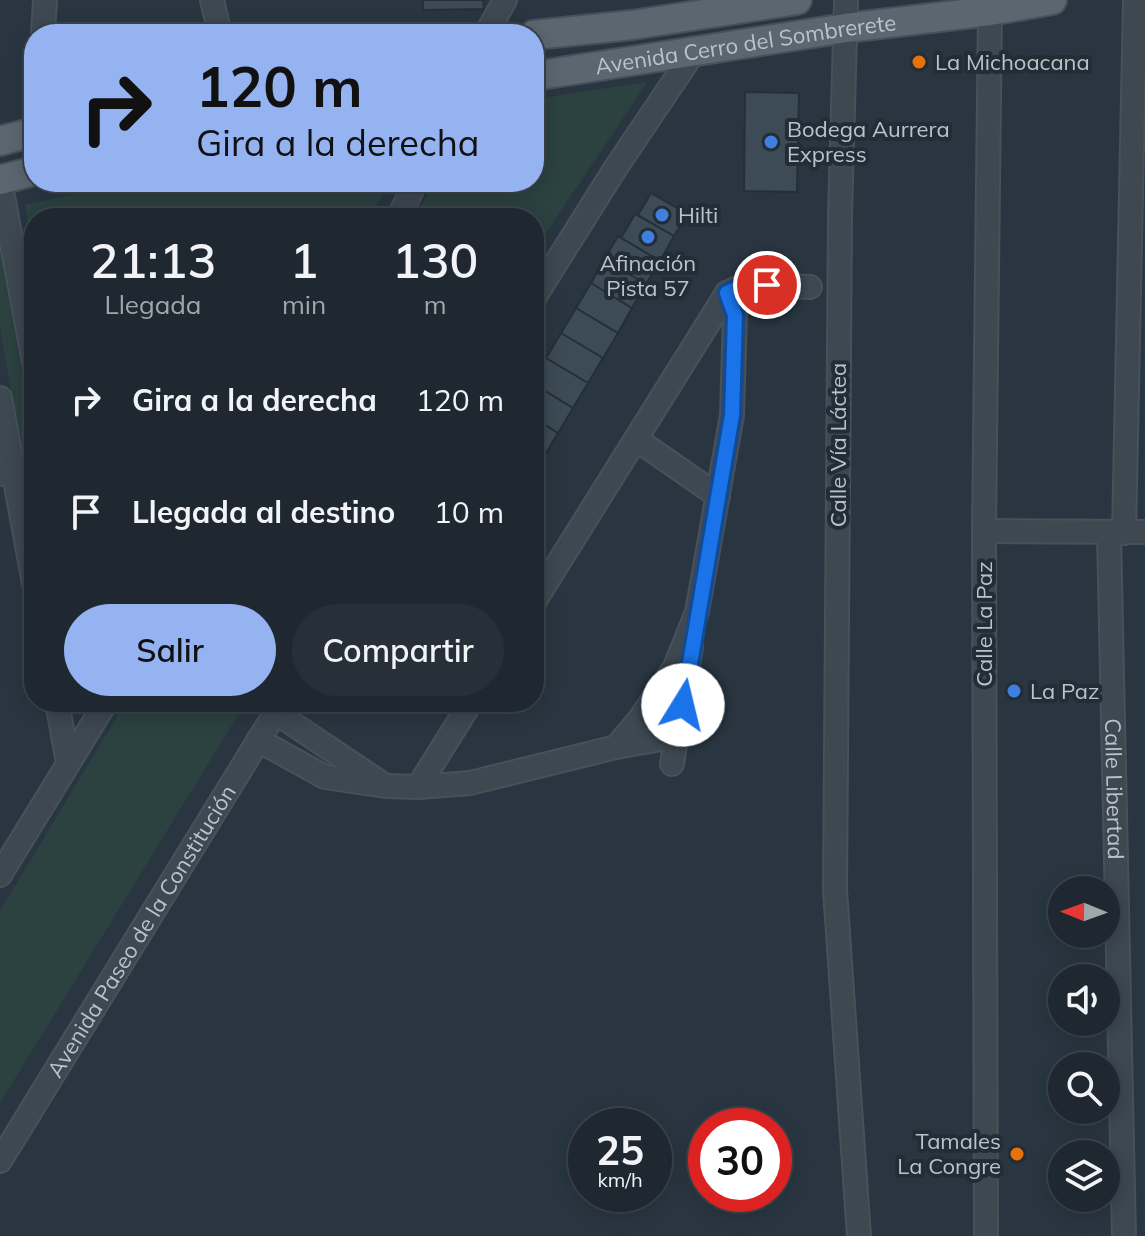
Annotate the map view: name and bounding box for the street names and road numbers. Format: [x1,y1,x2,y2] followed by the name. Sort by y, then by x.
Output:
[593,8,898,80] street label: Avenida Cerro del Sombrerete
[824,363,852,527] street label: Calle Vía Láctea
[970,561,998,687] street label: Calle La Paz
[1099,718,1130,860] street label: Calle Libertad
[41,780,242,1082] street label: Avenida Paseo de la Constitución

